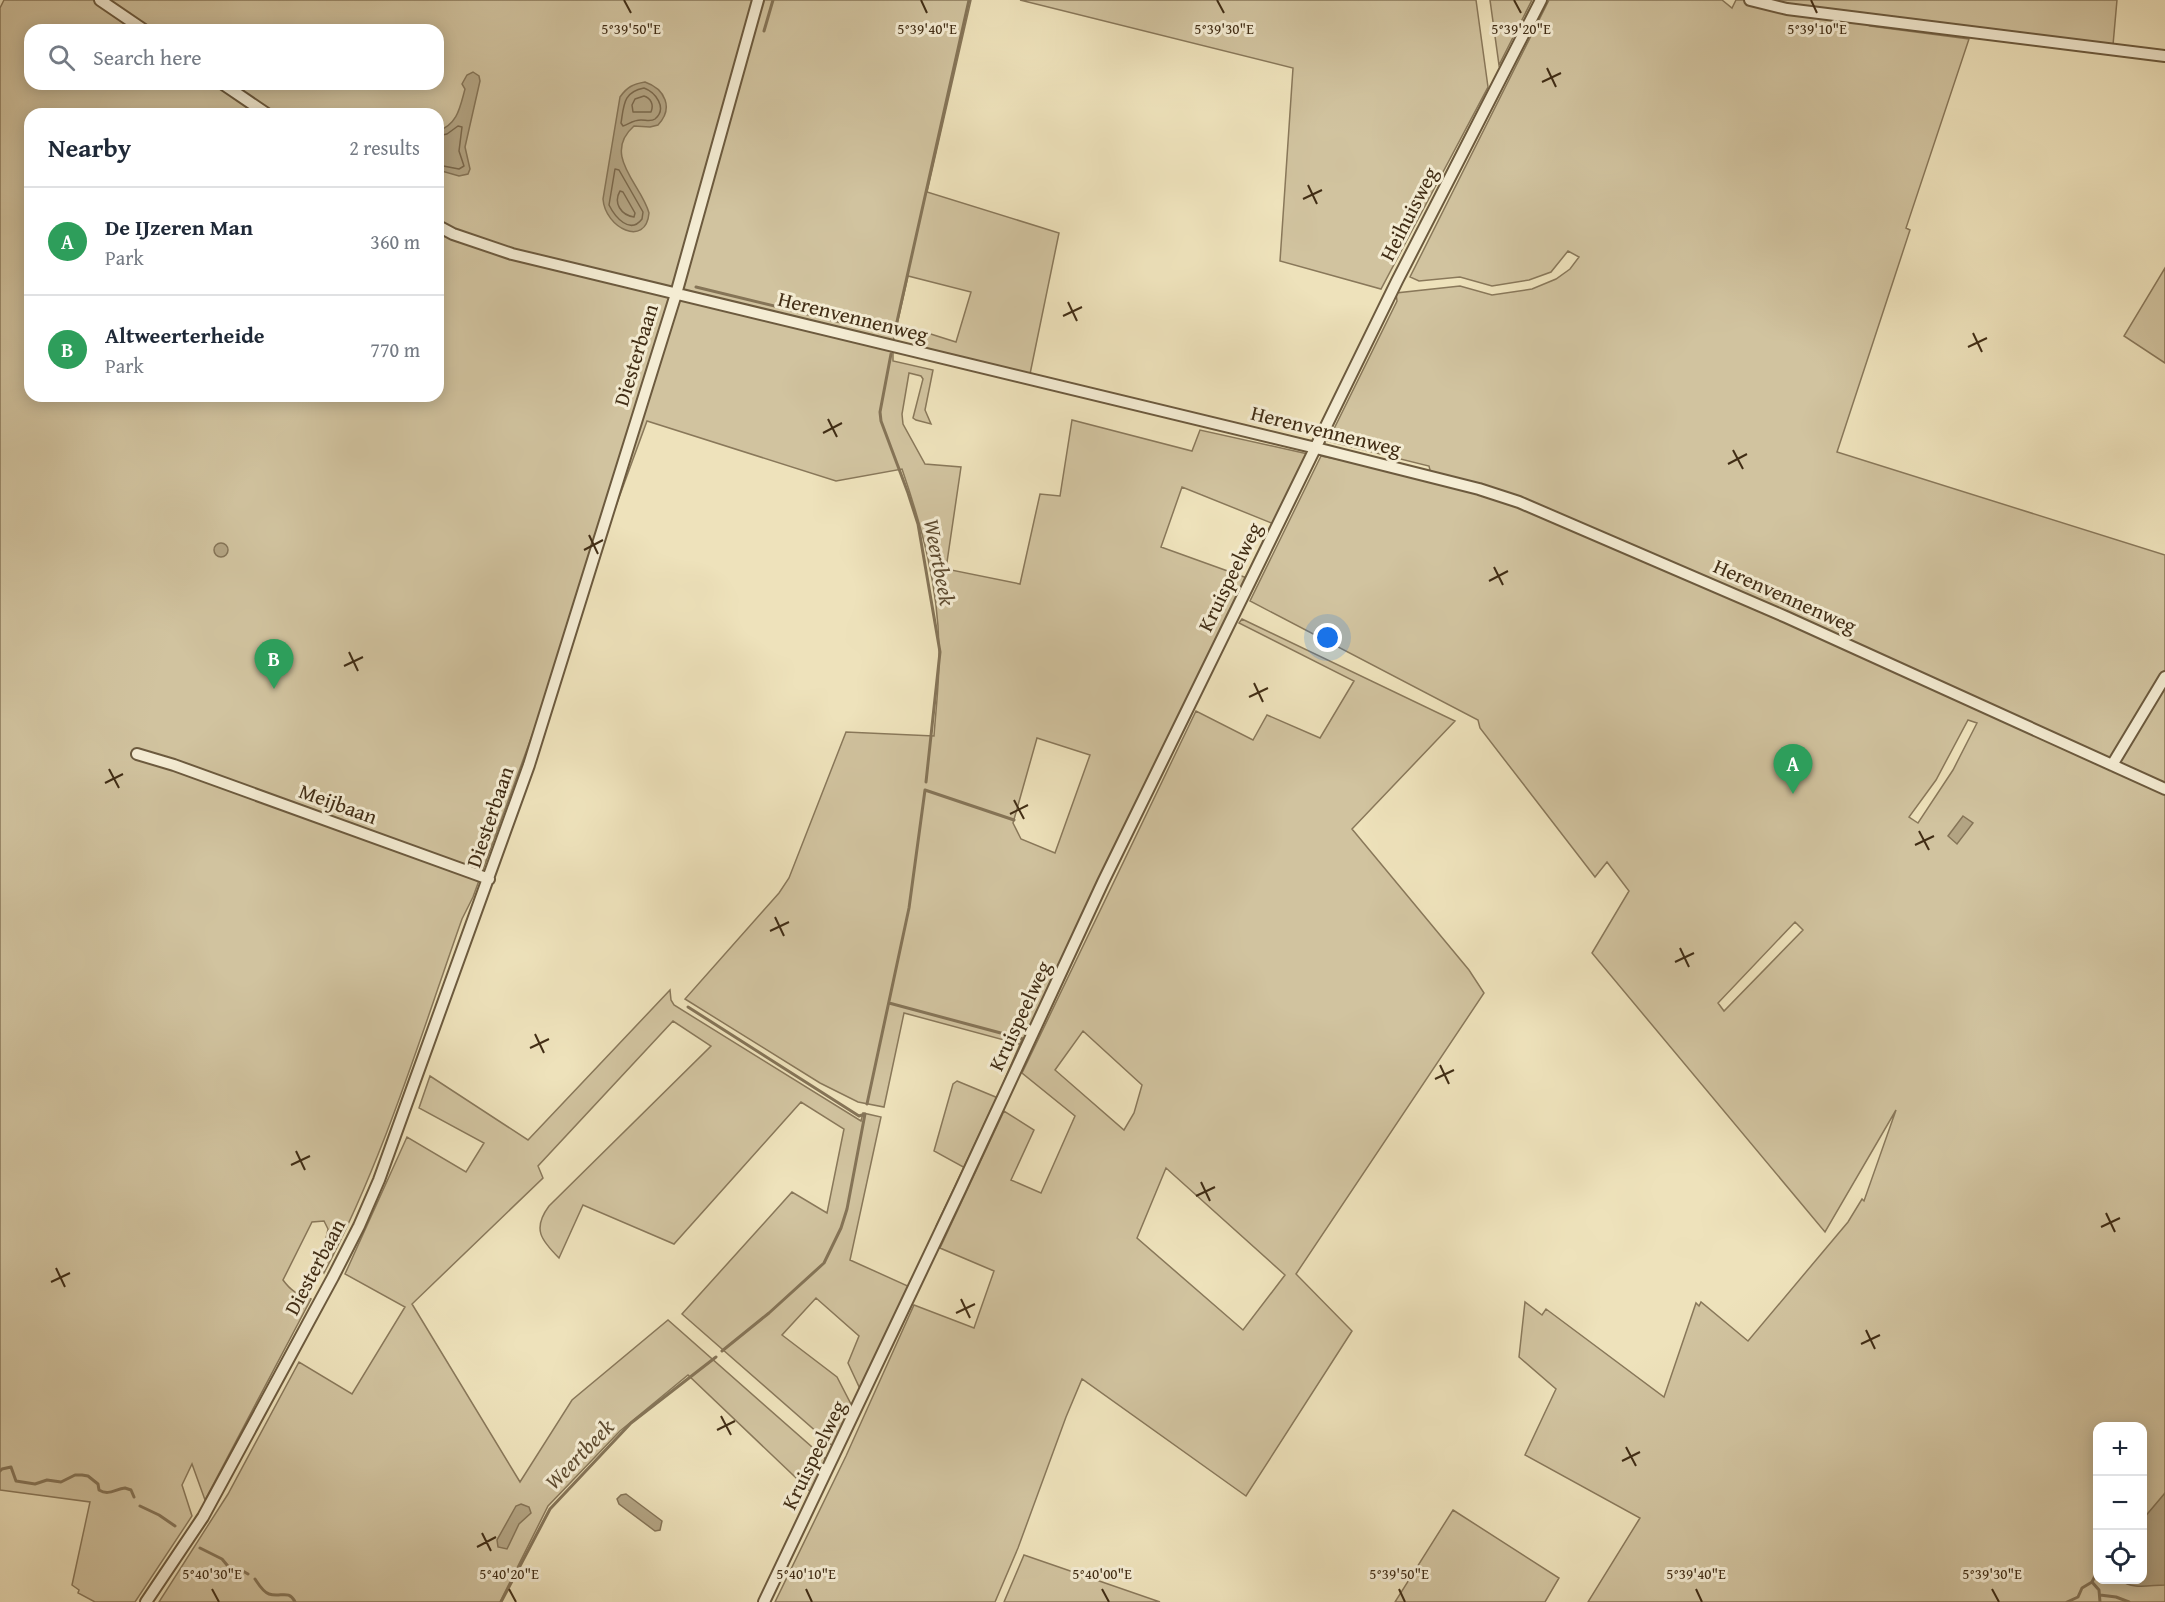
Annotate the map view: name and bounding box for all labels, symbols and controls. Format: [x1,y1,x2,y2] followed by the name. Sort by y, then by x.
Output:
[601,18,661,39] text: 5°39'50"E
[897,18,957,39] text: 5°39'40"E
[1194,18,1254,39] text: 5°39'30"E
[1491,18,1551,39] text: 5°39'20"E
[1787,18,1847,39] text: 5°39'10"E
[24,24,444,90] search box
[45,41,78,74] icon: search
[93,41,202,73] text: Search here
[48,128,131,167] text: Nearby
[349,133,420,162] text: 2 results
[1372,161,1446,266] street label: Heihuisweg
[105,211,253,243] text: De IJzeren Man
[61,227,74,256] text: A
[370,227,420,256] text: 360 m
[105,243,144,272] text: Park
[775,283,932,350] street label: Herenvennenweg
[605,300,666,410] street label: Diesterbaan
[105,319,265,351] text: Altweerterheide
[61,335,74,364] text: B
[370,335,420,364] text: 770 m
[105,351,144,380] text: Park
[1248,397,1405,464] street label: Herenvennenweg
[916,516,964,609] water label: Weertbeek
[1190,516,1270,637] street label: Kruispeelweg
[1709,550,1862,641] street label: Herenvennenweg
[1313,623,1342,652] your location
[254,640,294,689] pin: B
[1774,744,1812,794] pin: A
[458,762,521,872] street label: Diesterbaan
[295,775,382,832] street label: Meijbaan
[980,955,1059,1076] street label: Kruispeelweg
[276,1213,353,1321] street label: Diesterbaan
[774,1394,854,1515] street label: Kruispeelweg
[537,1411,622,1497] water label: Weertbeek
[2093,1422,2147,1584] map controls
[2093,1422,2147,1476] button: +
[2093,1476,2147,1530] button: −
[2093,1530,2147,1584] button: locate
[182,1563,242,1584] text: 5°40'30"E
[479,1563,539,1584] text: 5°40'20"E
[776,1563,836,1584] text: 5°40'10"E
[1072,1563,1132,1584] text: 5°40'00"E
[1369,1563,1429,1584] text: 5°39'50"E
[1666,1563,1726,1584] text: 5°39'40"E
[1962,1563,2022,1584] text: 5°39'30"E

